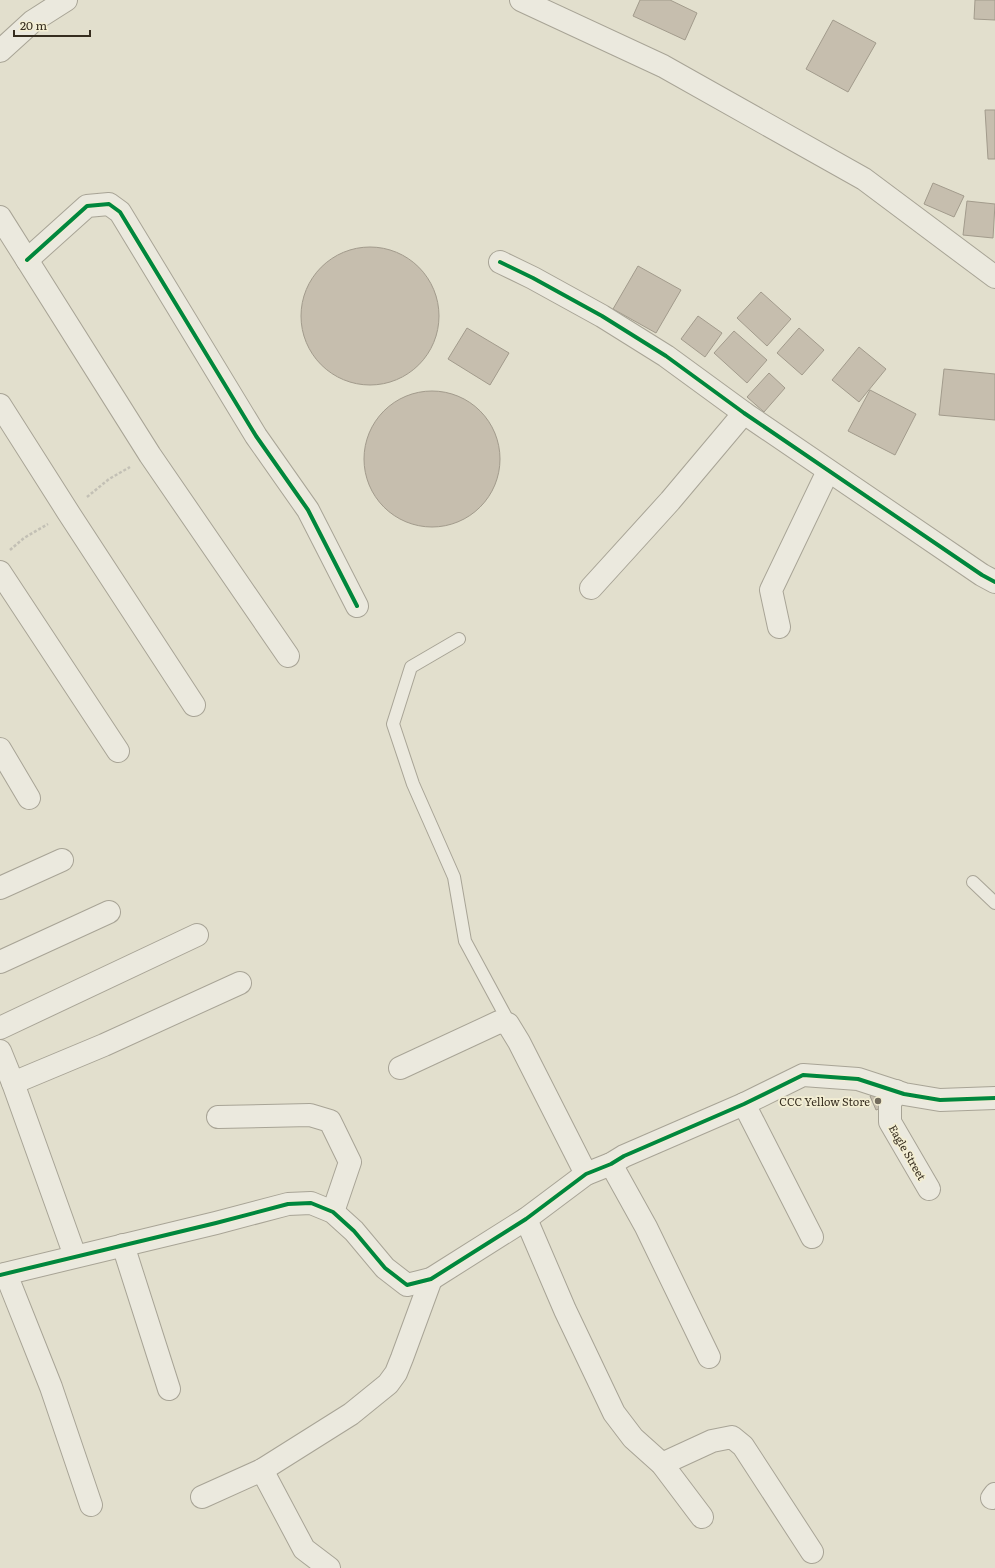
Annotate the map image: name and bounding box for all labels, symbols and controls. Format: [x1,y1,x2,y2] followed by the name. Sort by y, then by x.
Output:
[14,12,90,38] scale bar
[20,16,47,34] text: 20 m
[779,1093,870,1109] place label: CCC Yellow Store
[873,1096,883,1106] marker: CCC Yellow Store
[886,1121,931,1183] street label: Eagle Street

